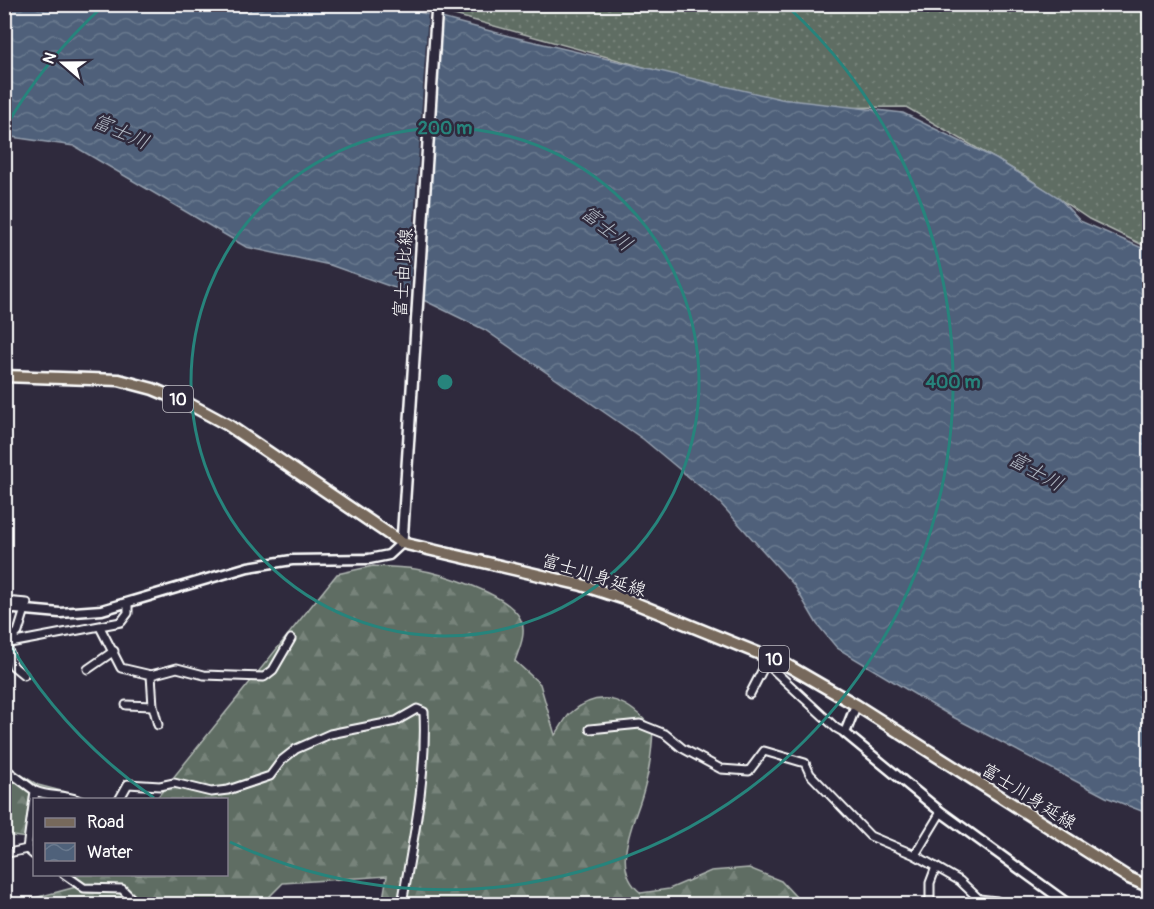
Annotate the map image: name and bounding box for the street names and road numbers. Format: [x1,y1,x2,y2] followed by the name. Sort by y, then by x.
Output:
[389,227,418,319] street label: 富士由比線
[163,386,193,412] road number: 10
[539,549,649,602] street label: 富士川身延線
[759,646,789,672] road number: 10
[977,758,1081,835] street label: 富士川身延線

